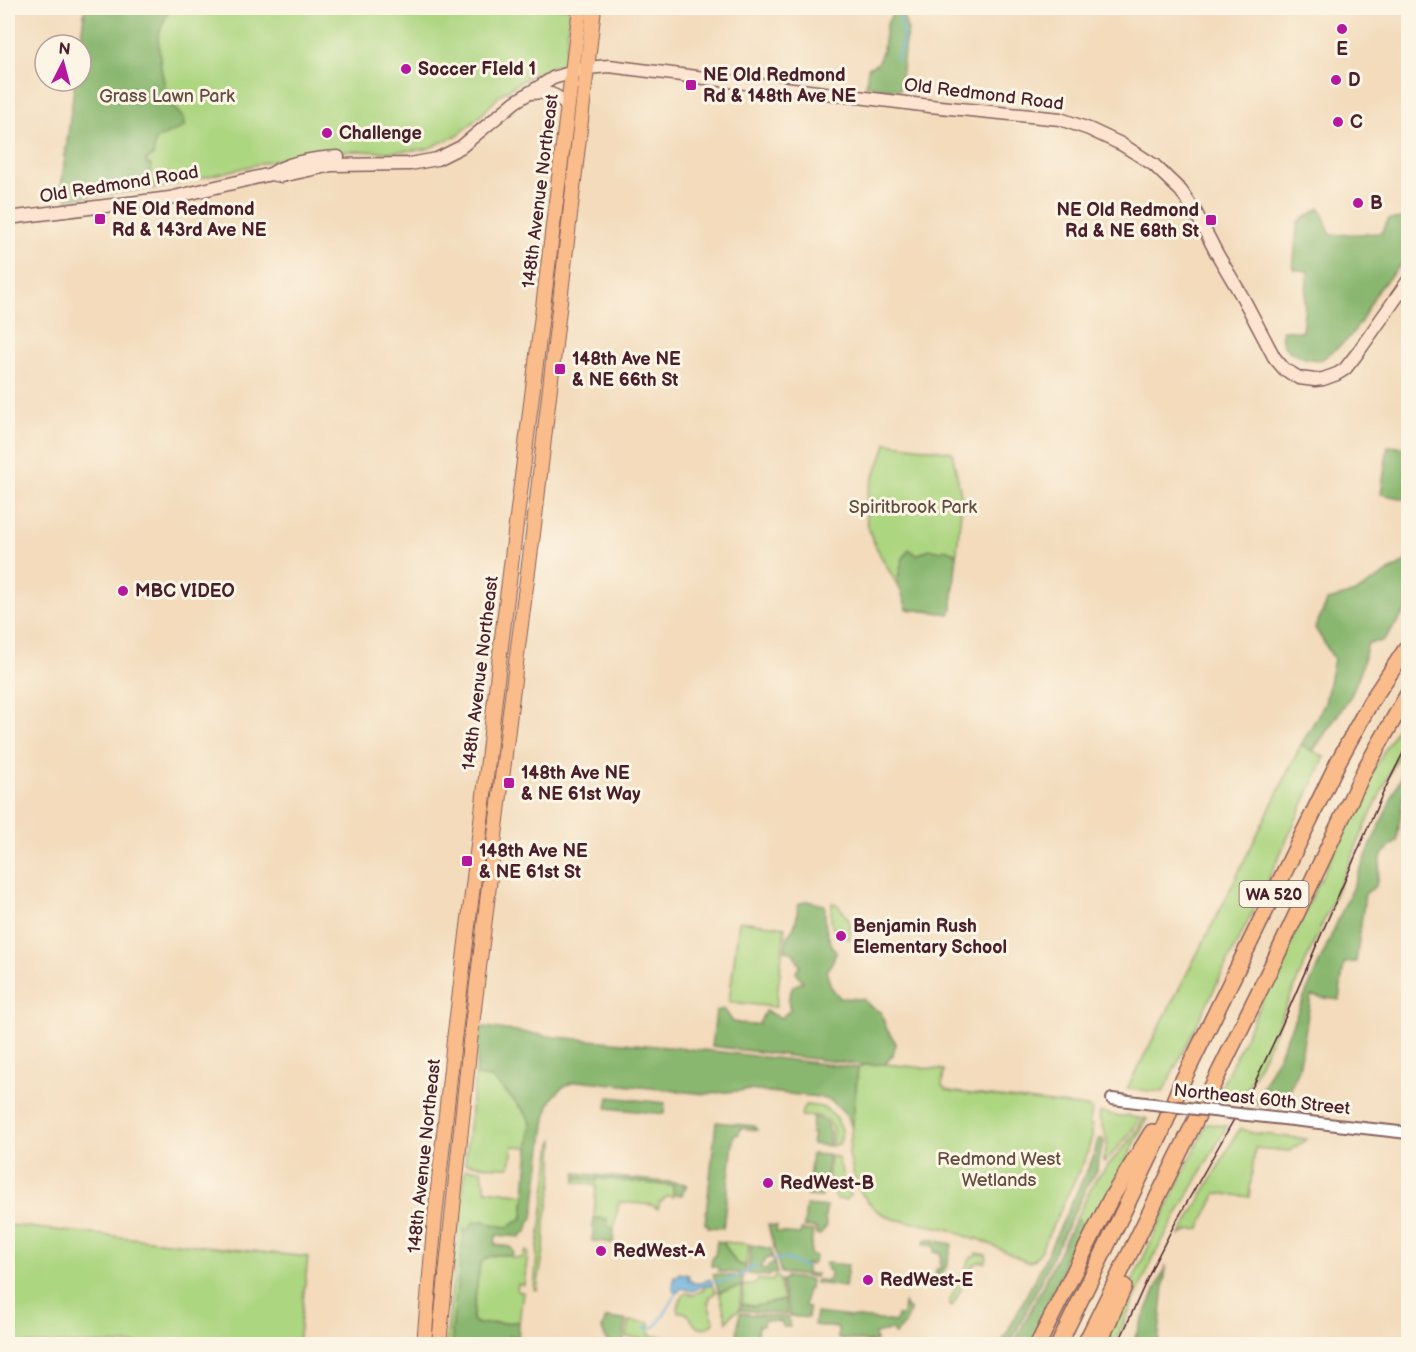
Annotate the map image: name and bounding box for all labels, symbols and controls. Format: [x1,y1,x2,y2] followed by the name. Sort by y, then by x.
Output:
[1335,22,1349,36] marker: E
[33,33,93,93] north arrow
[57,39,71,60] text: N
[1336,39,1348,60] place label: E
[418,59,536,80] place label: Soccer FIeld 1
[399,62,413,76] marker: Soccer FIeld 1
[703,65,857,107] place label: NE Old Redmond Rd & 148th Ave NE
[1348,70,1361,91] place label: D
[1329,73,1343,87] marker: D
[903,74,1065,115] street label: Old Redmond Road
[684,78,698,92] marker: NE Old Redmond Rd & 148th Ave NE
[99,86,235,107] park label: Grass Lawn Park
[518,92,563,289] street label: 148th Avenue Northeast
[1350,112,1363,133] place label: C
[1331,115,1345,129] marker: C
[339,123,422,144] place label: Challenge
[320,126,334,140] marker: Challenge
[38,162,200,207] street label: Old Redmond Road
[1370,193,1383,214] place label: B
[1351,196,1365,210] marker: B
[112,199,267,241] place label: NE Old Redmond Rd & 143rd Ave NE
[1056,200,1199,242] place label: NE Old Redmond Rd & NE 68th St
[93,212,107,226] marker: NE Old Redmond Rd & 143rd Ave NE
[1204,213,1218,227] marker: NE Old Redmond Rd & NE 68th St
[572,349,681,391] place label: 148th Ave NE & NE 66th St
[553,362,567,376] marker: 148th Ave NE & NE 66th St
[849,497,977,518] park label: Spiritbrook Park
[458,574,503,771] street label: 148th Avenue Northeast
[135,581,235,602] place label: MBC VIDEO
[116,584,130,598] marker: MBC VIDEO
[521,763,641,805] place label: 148th Ave NE & NE 61st Way
[502,776,516,790] marker: 148th Ave NE & NE 61st Way
[479,841,588,883] place label: 148th Ave NE & NE 61st St
[460,854,474,868] marker: 148th Ave NE & NE 61st St
[1240,881,1308,907] road number: WA 520
[853,916,1007,958] place label: Benjamin Rush Elementary School
[834,929,848,943] marker: Benjamin Rush Elementary School
[404,1057,445,1254] street label: 148th Avenue Northeast
[1173,1080,1352,1119] street label: Northeast 60th Street
[937,1149,1061,1191] park label: Redmond West Wetlands
[780,1173,874,1194] place label: RedWest-B
[761,1176,775,1190] marker: RedWest-B
[613,1241,706,1262] place label: RedWest-A
[594,1244,608,1258] marker: RedWest-A
[880,1270,973,1291] place label: RedWest-E
[861,1273,875,1287] marker: RedWest-E

